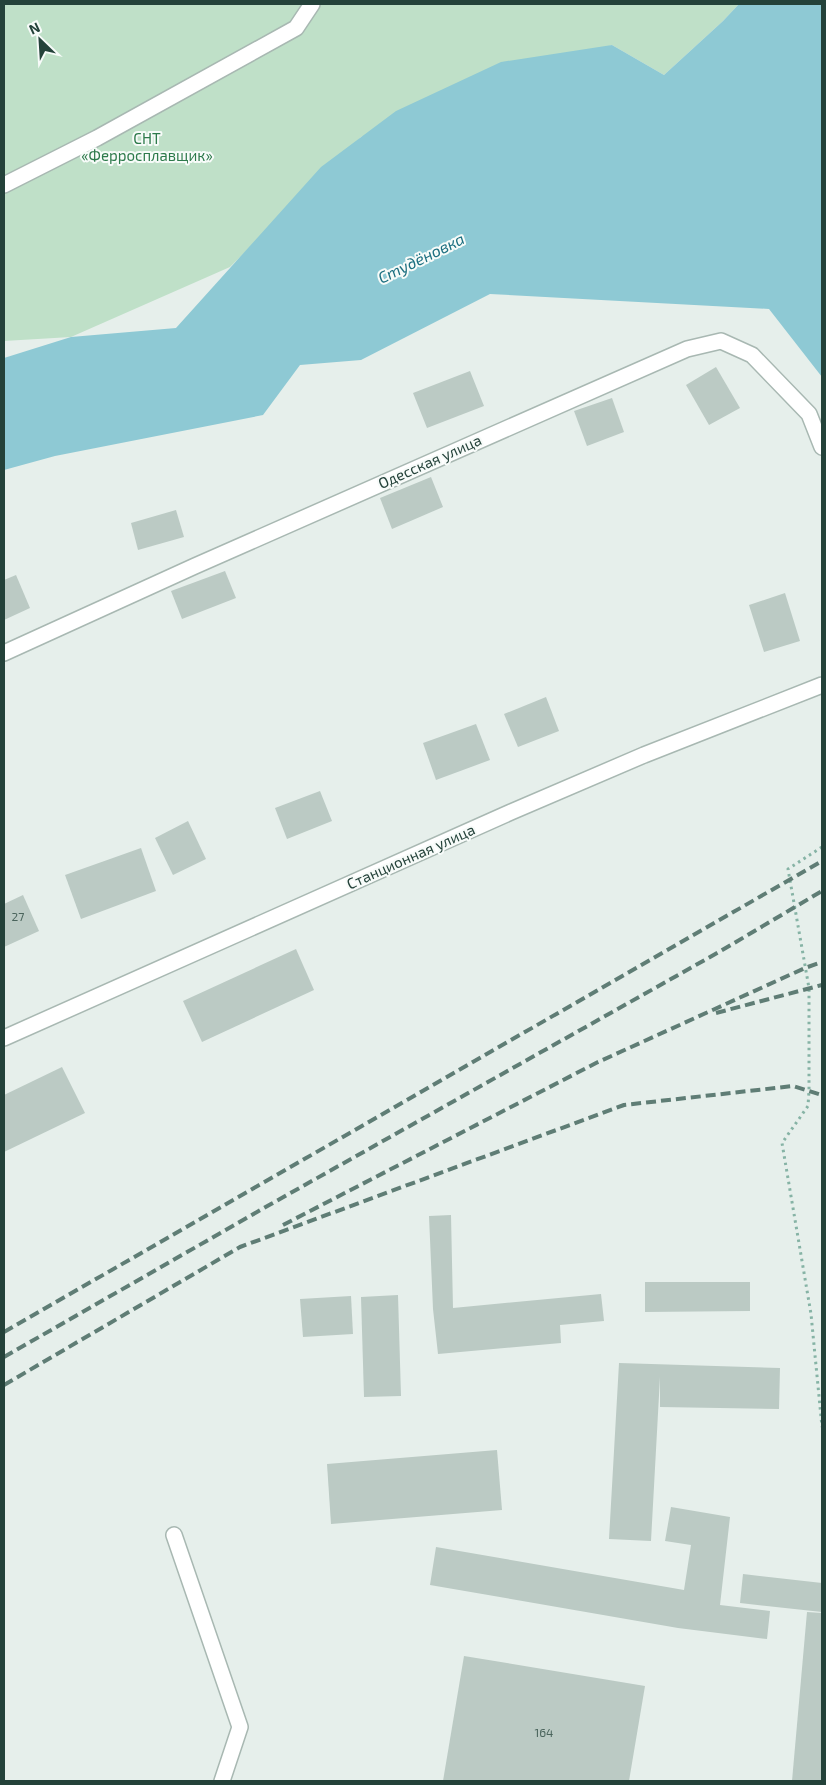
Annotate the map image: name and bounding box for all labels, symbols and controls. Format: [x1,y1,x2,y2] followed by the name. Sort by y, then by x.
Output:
[15,15,65,65] north arrow
[26,18,42,38] text: N
[81,129,213,164] park label: СНТ «Ферросплавщик»
[374,228,467,287] water label: Студёновка
[375,430,484,493] street label: Одесская улица
[344,820,478,893] street label: Станционная улица
[12,909,24,923] house number: 27
[534,1725,554,1739] house number: 164

